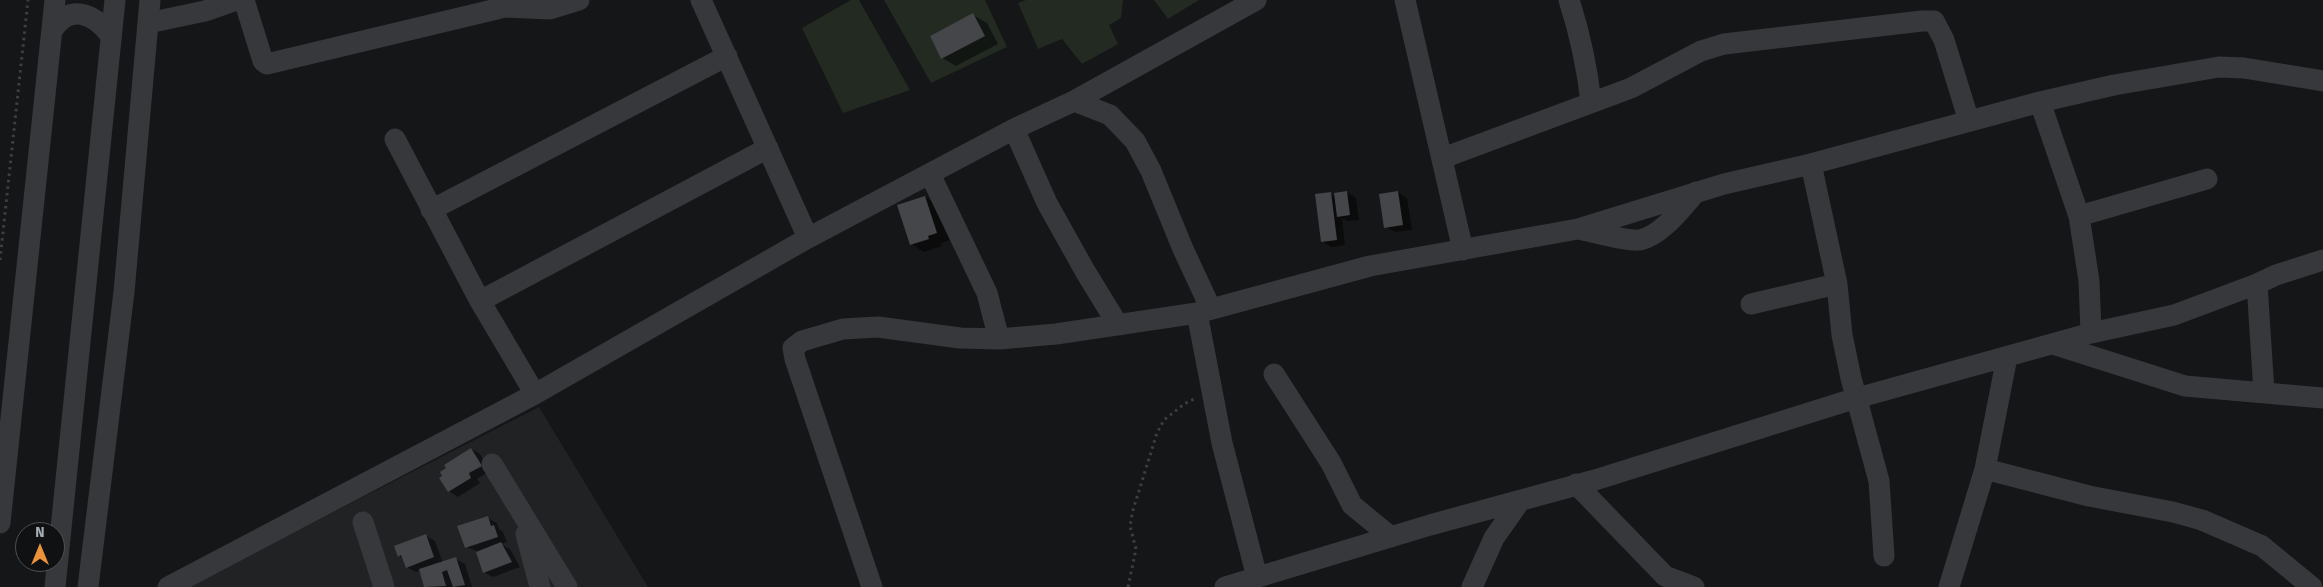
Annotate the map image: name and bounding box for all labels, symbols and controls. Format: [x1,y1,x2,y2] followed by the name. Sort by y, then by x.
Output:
[15,522,65,572] north arrow
[35,524,45,541] text: N

